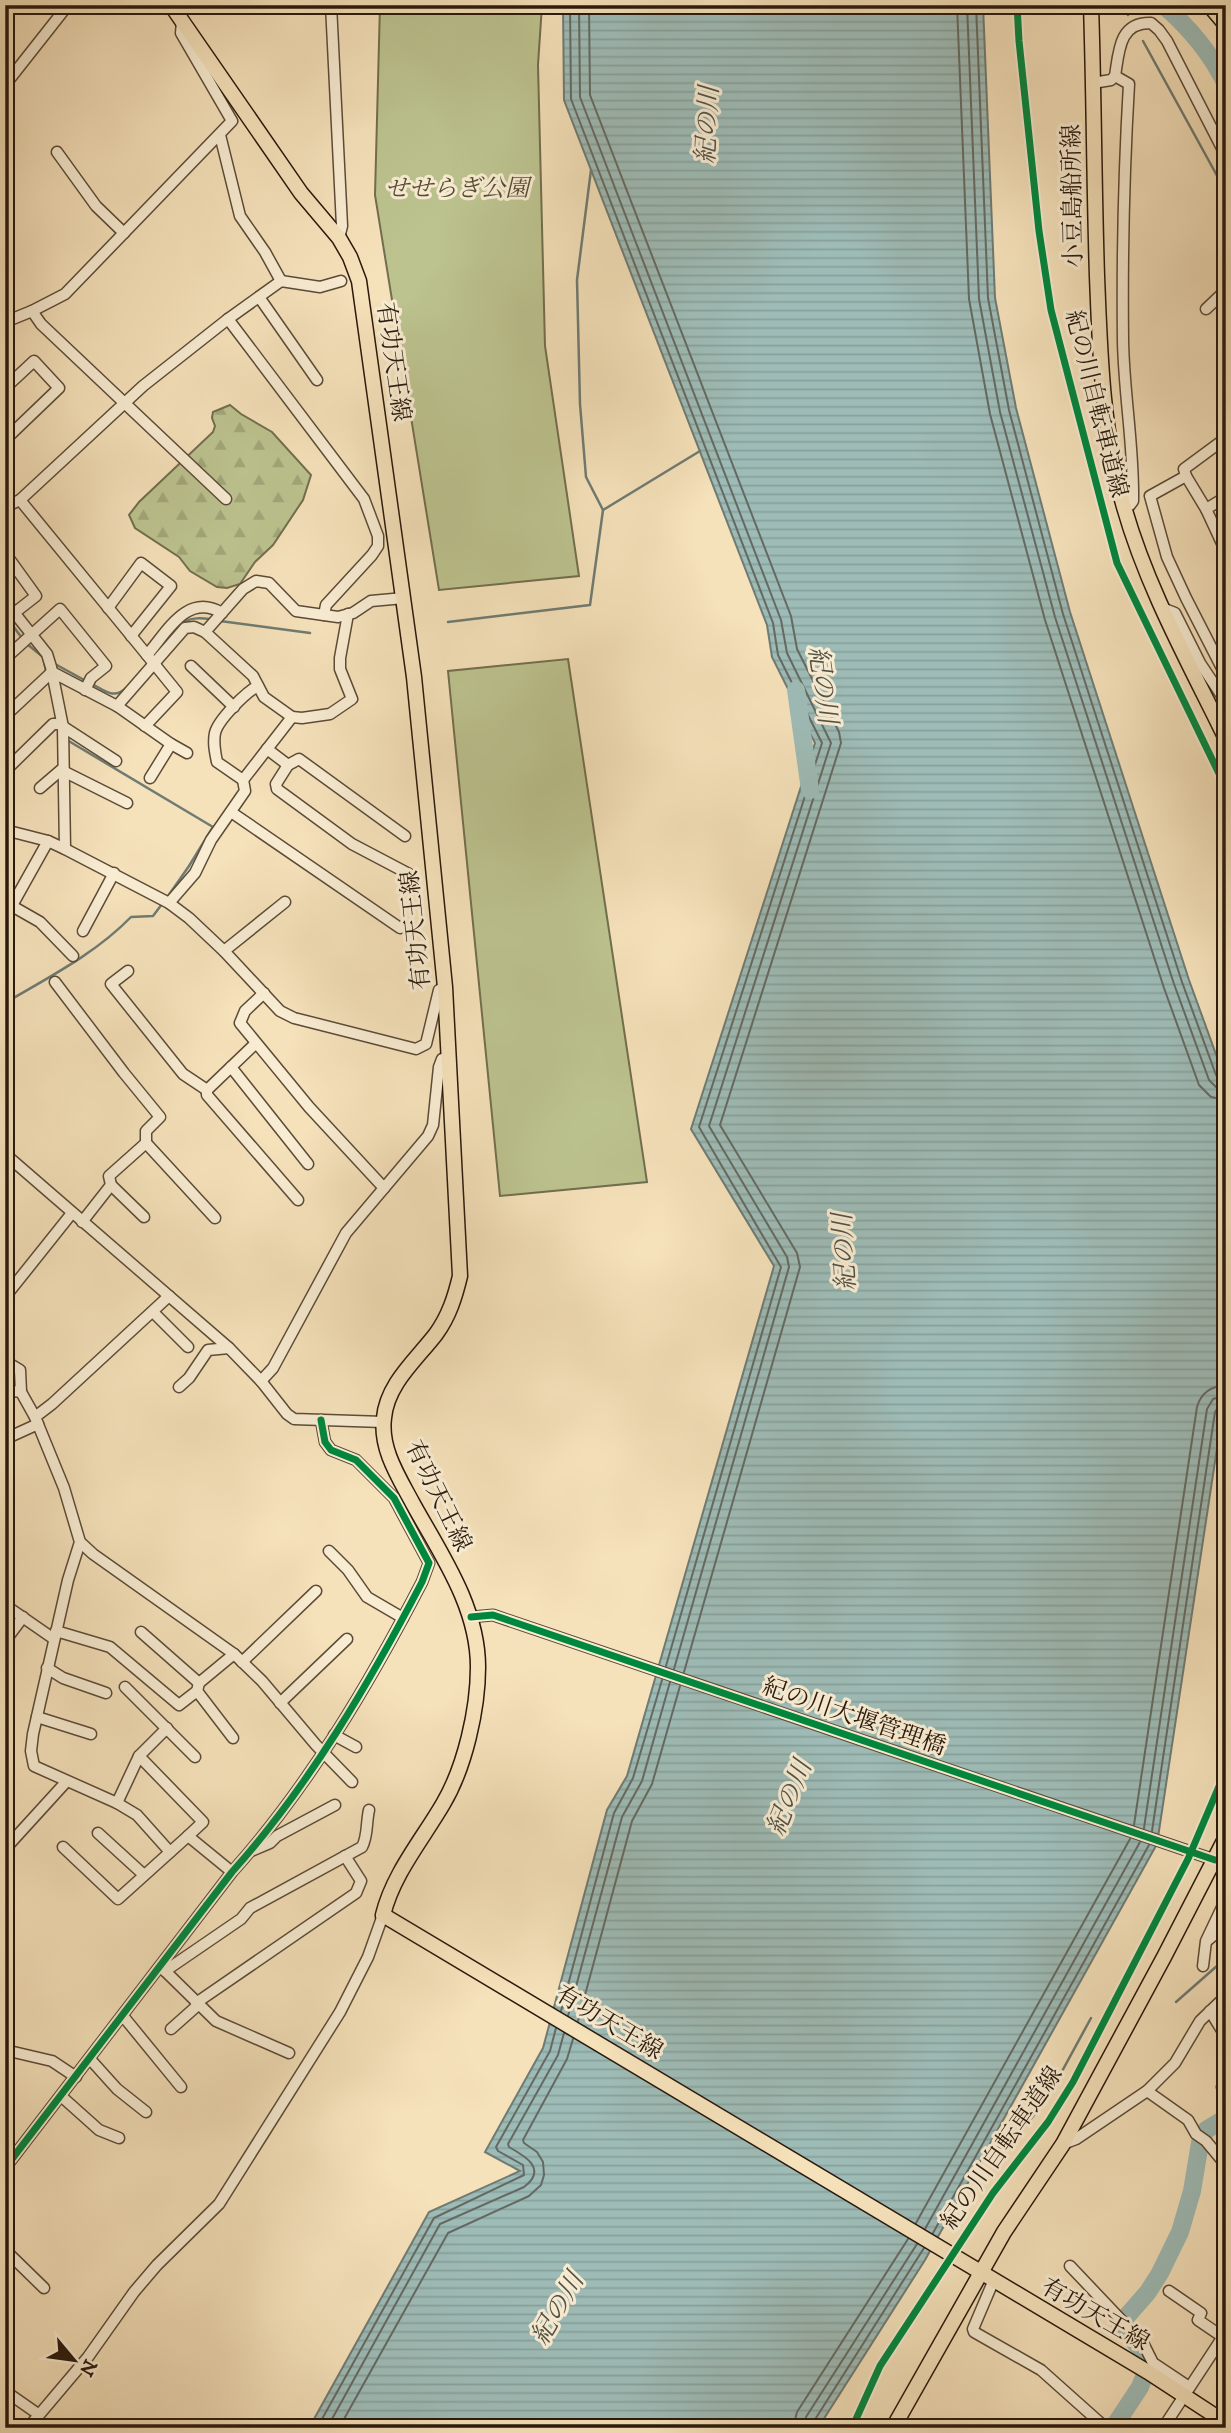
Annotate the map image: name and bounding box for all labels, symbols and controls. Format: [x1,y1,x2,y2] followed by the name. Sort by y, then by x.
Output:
[689,82,727,165] water label: 紀の川
[1057,124,1089,268] street label: 小豆島船所線
[385,174,533,204] park label: せせらぎ公園
[370,300,416,424] street label: 有功天王線
[1058,307,1134,501] street label: 紀の川自転車道線
[800,644,844,729] water label: 紀の川
[395,869,437,991] street label: 有功天王線
[826,1209,864,1292] water label: 紀の川
[398,1435,478,1557] street label: 有功天王線
[758,1672,950,1762] street label: 紀の川大堰管理橋
[760,1753,821,1840] water label: 紀の川
[550,1979,668,2067] street label: 有功天王線
[935,2061,1069,2235] street label: 紀の川自転車道線
[524,2264,593,2351] water label: 紀の川
[1036,2272,1154,2358] street label: 有功天王線
[38,2324,108,2394] north arrow
[74,2355,101,2380] text: N

